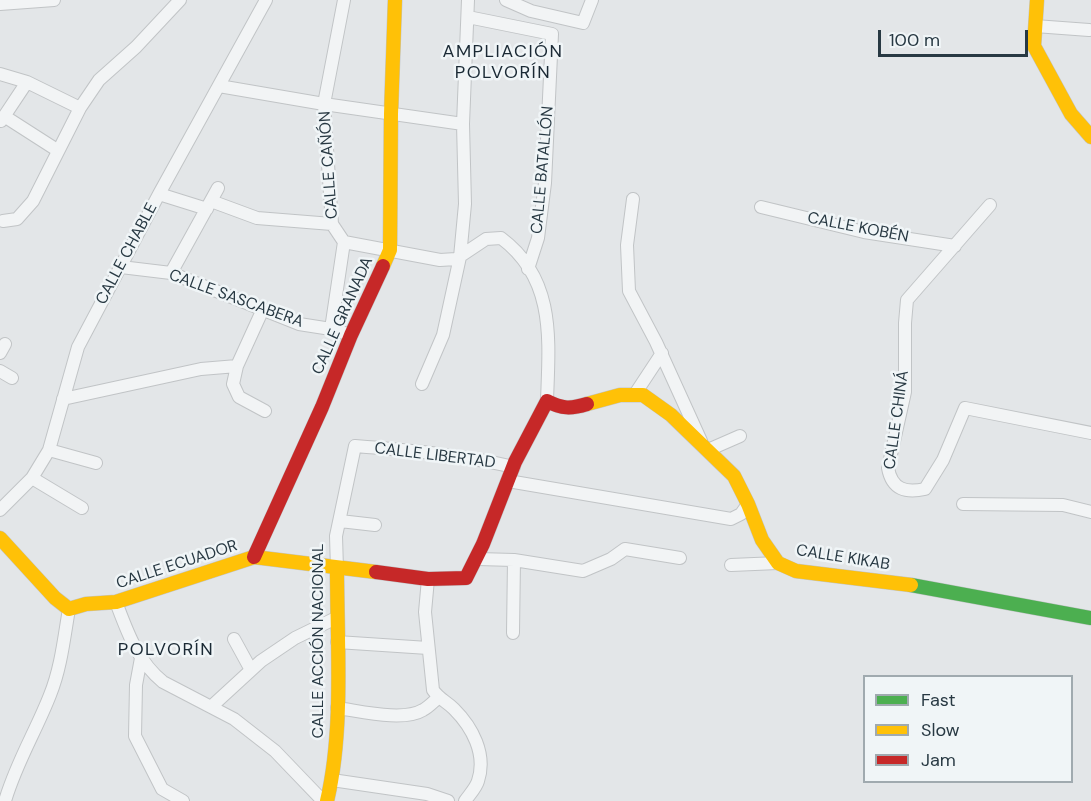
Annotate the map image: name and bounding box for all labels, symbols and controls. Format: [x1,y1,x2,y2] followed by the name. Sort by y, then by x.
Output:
[881,18,1031,56] scale bar
[889,28,940,52] text: 100 m
[443,41,563,84] district label: AMPLIACIÓN POLVORÍN
[528,105,558,235] street label: CALLE BATALLÓN
[316,110,342,220] street label: CALLE CAÑÓN
[92,200,162,308] street label: CALLE CHABLE
[806,209,910,247] street label: CALLE KOBÉN
[308,254,378,378] street label: CALLE GRANADA
[166,266,306,332] street label: CALLE SASCABERA
[881,369,913,471] street label: CALLE CHINÁ
[373,439,497,473] street label: CALLE LIBERTAD
[114,536,240,594] street label: CALLE ECUADOR
[795,541,891,575] street label: CALLE KIKAB
[309,543,329,739] street label: CALLE ACCIÓN NACIONAL
[118,639,214,661] district label: POLVORÍN
[863,675,1073,783] legend
[921,688,956,712] text: Fast
[921,718,960,742] text: Slow
[921,748,956,772] text: Jam

